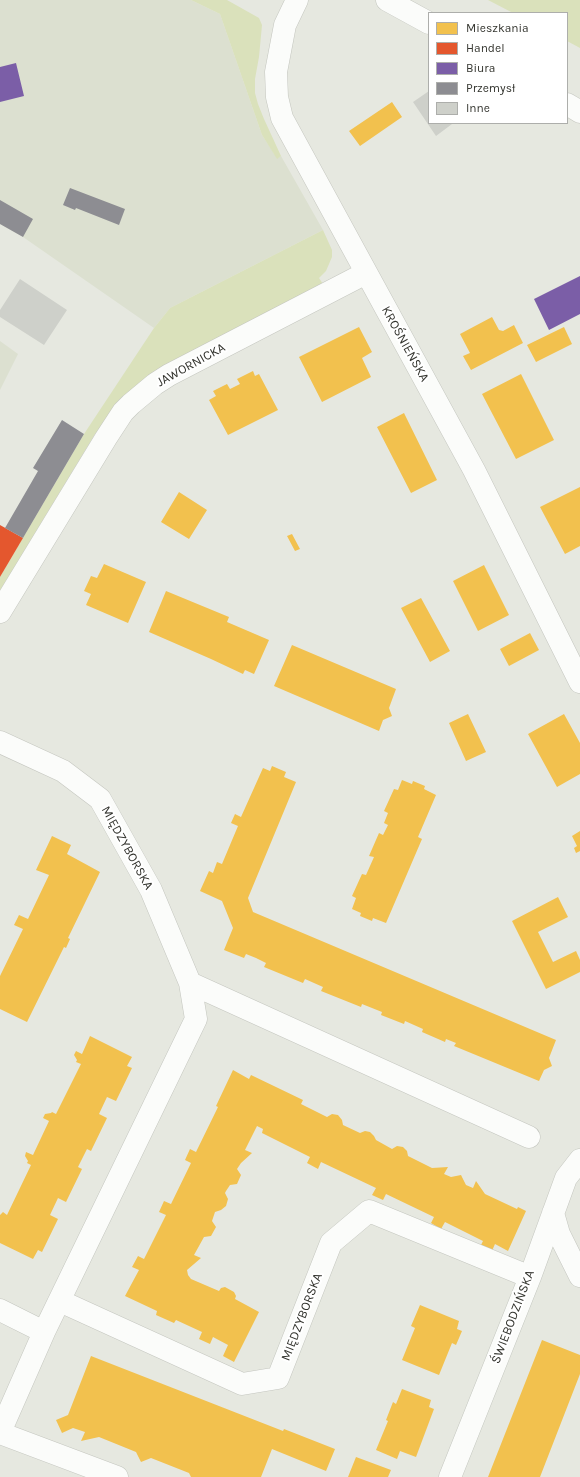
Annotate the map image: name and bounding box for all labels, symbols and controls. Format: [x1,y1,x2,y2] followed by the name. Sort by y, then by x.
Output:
[428,12,568,124] legend
[466,21,529,35] text: Mieszkania
[466,41,505,55] text: Handel
[466,61,495,75] text: Biura
[466,81,515,95] text: Przemysł
[466,101,490,115] text: Inne
[378,303,432,385] street label: KROŚNIEŃSKA
[154,340,228,390] street label: JAWORNICKA
[98,804,156,892] street label: MIĘDZYBORSKA
[488,1268,538,1366] street label: ŚWIEBODZIŃSKA
[278,1271,326,1363] street label: MIĘDZYBORSKA

